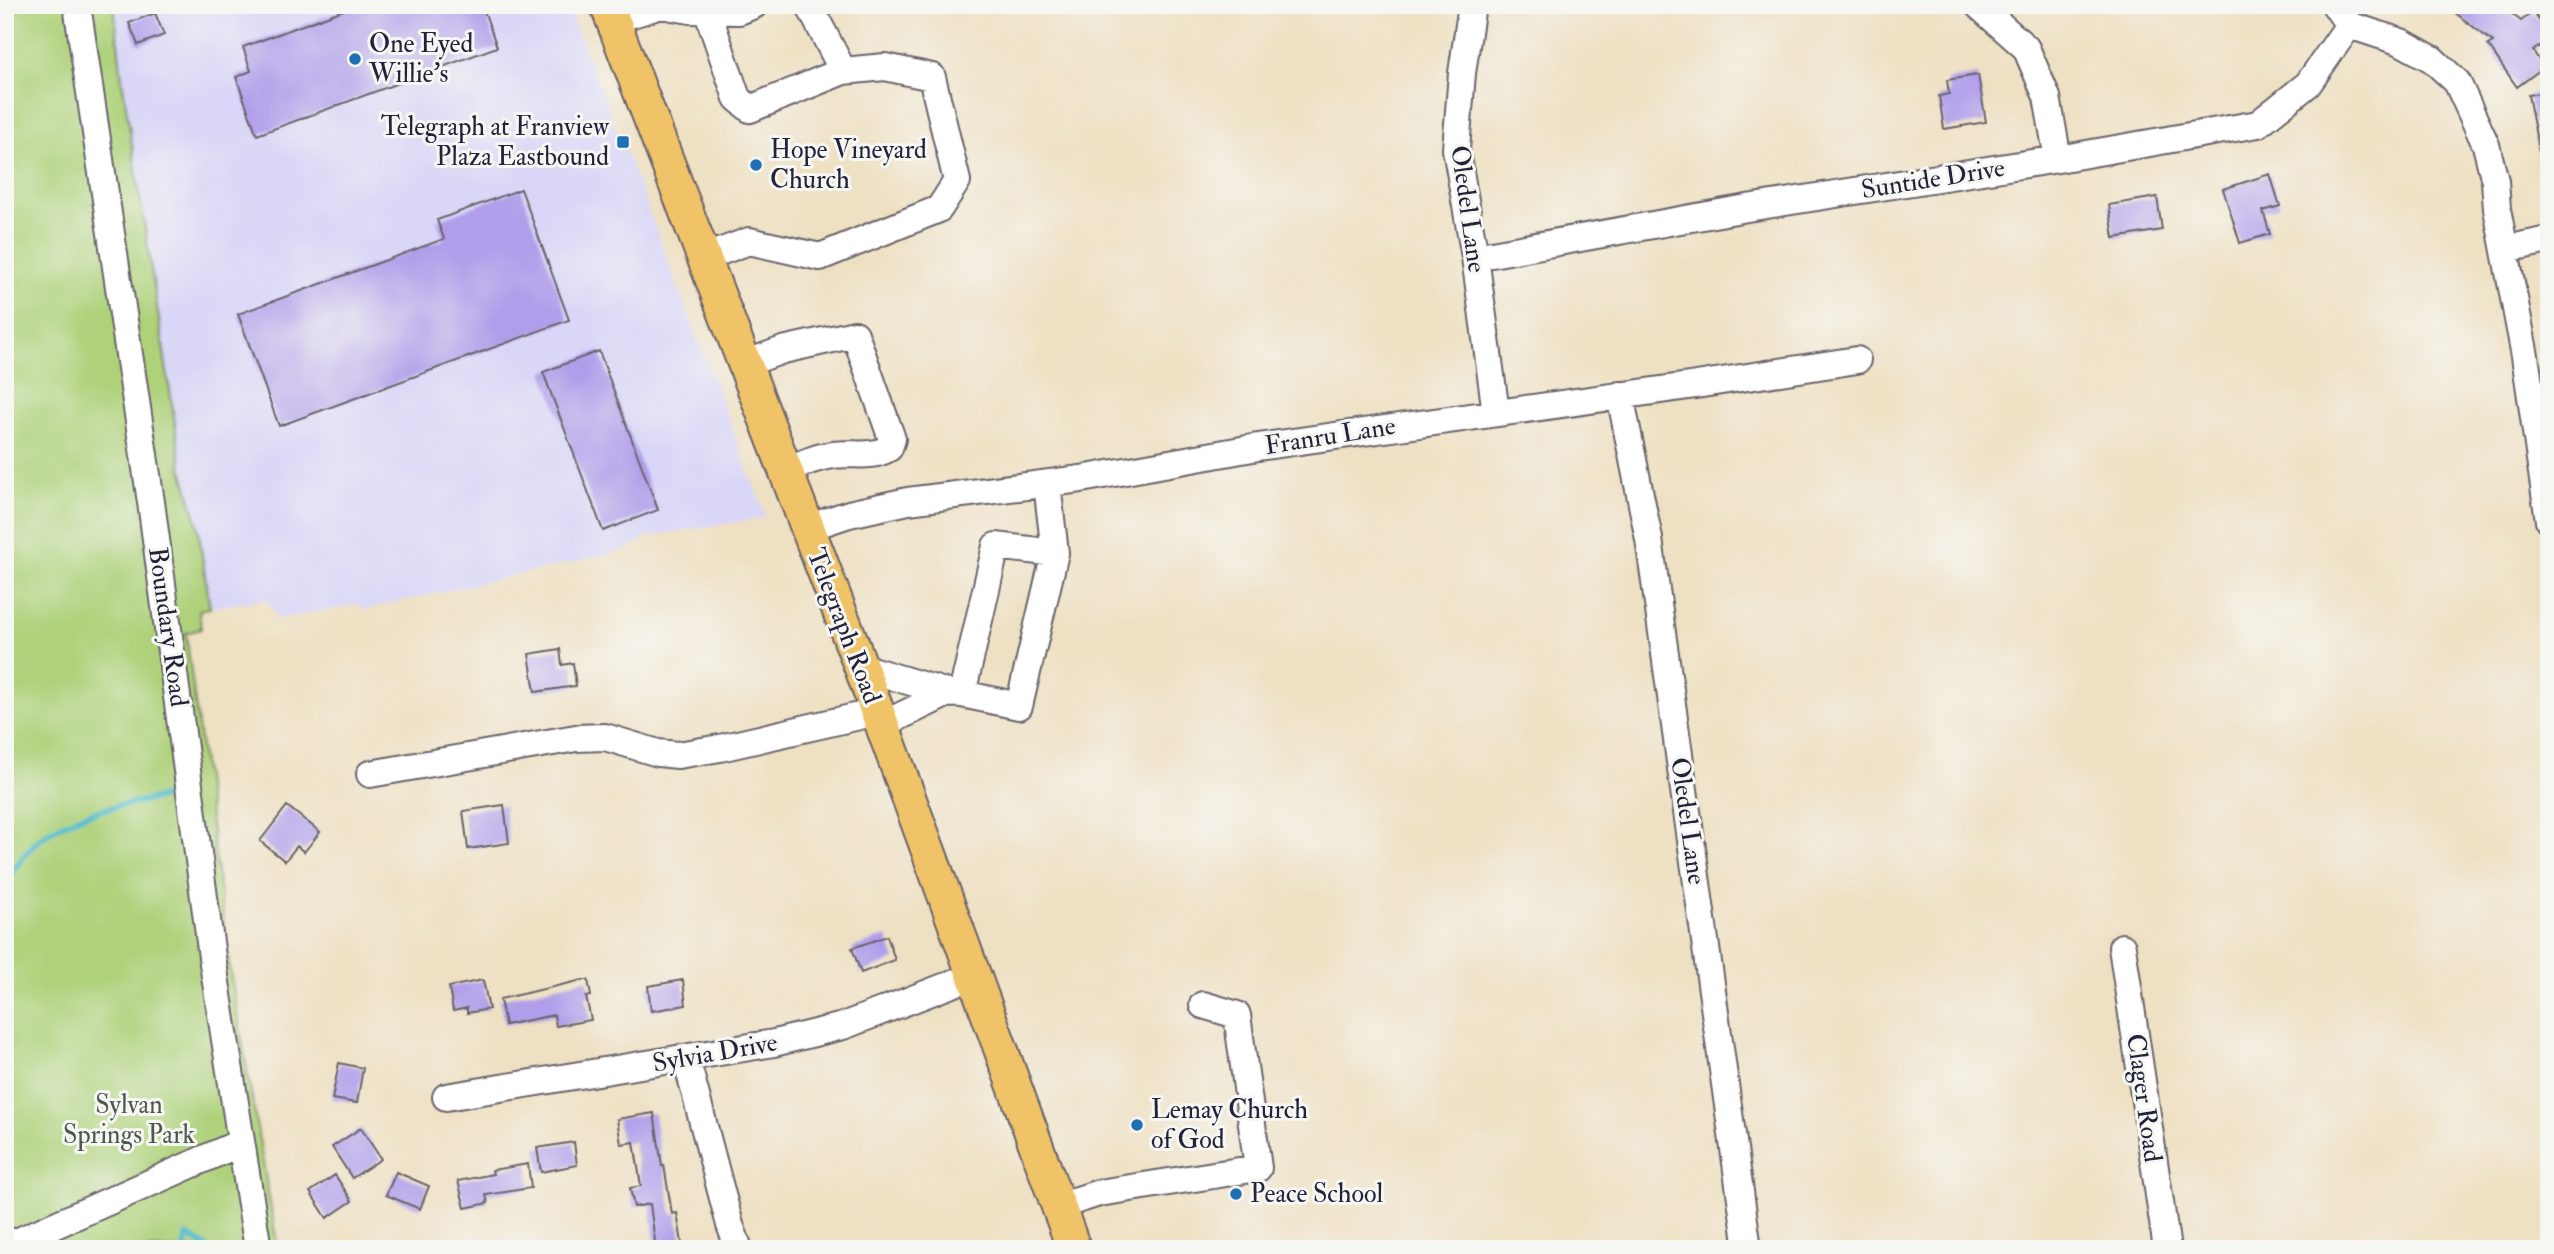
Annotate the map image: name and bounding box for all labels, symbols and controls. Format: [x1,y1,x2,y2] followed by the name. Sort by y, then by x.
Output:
[368,28,473,90] place label: One Eyed Willie's
[347,51,363,67] marker: One Eyed Willie's
[381,111,610,173] place label: Telegraph at Franview Plaza Eastbound
[615,134,631,150] marker: Telegraph at Franview Plaza Eastbound
[770,134,927,196] place label: Hope Vineyard Church
[1443,143,1493,275] street label: Oledel Lane
[1859,152,2007,206] street label: Suntide Drive
[748,157,764,173] marker: Hope Vineyard Church
[1262,410,1398,462] street label: Franru Lane
[799,544,888,709] street label: Telegraph Road
[141,545,195,709] street label: Boundary Road
[1663,755,1713,887] street label: Oledel Lane
[650,1026,780,1080] street label: Sylvia Drive
[2119,1032,2169,1165] street label: Clager Road
[63,1089,196,1152] park label: Sylvan Springs Park
[1151,1094,1308,1156] place label: Lemay Church of God
[1129,1117,1145,1133] marker: Lemay Church of God
[1250,1178,1383,1210] place label: Peace School
[1228,1186,1244,1202] marker: Peace School

